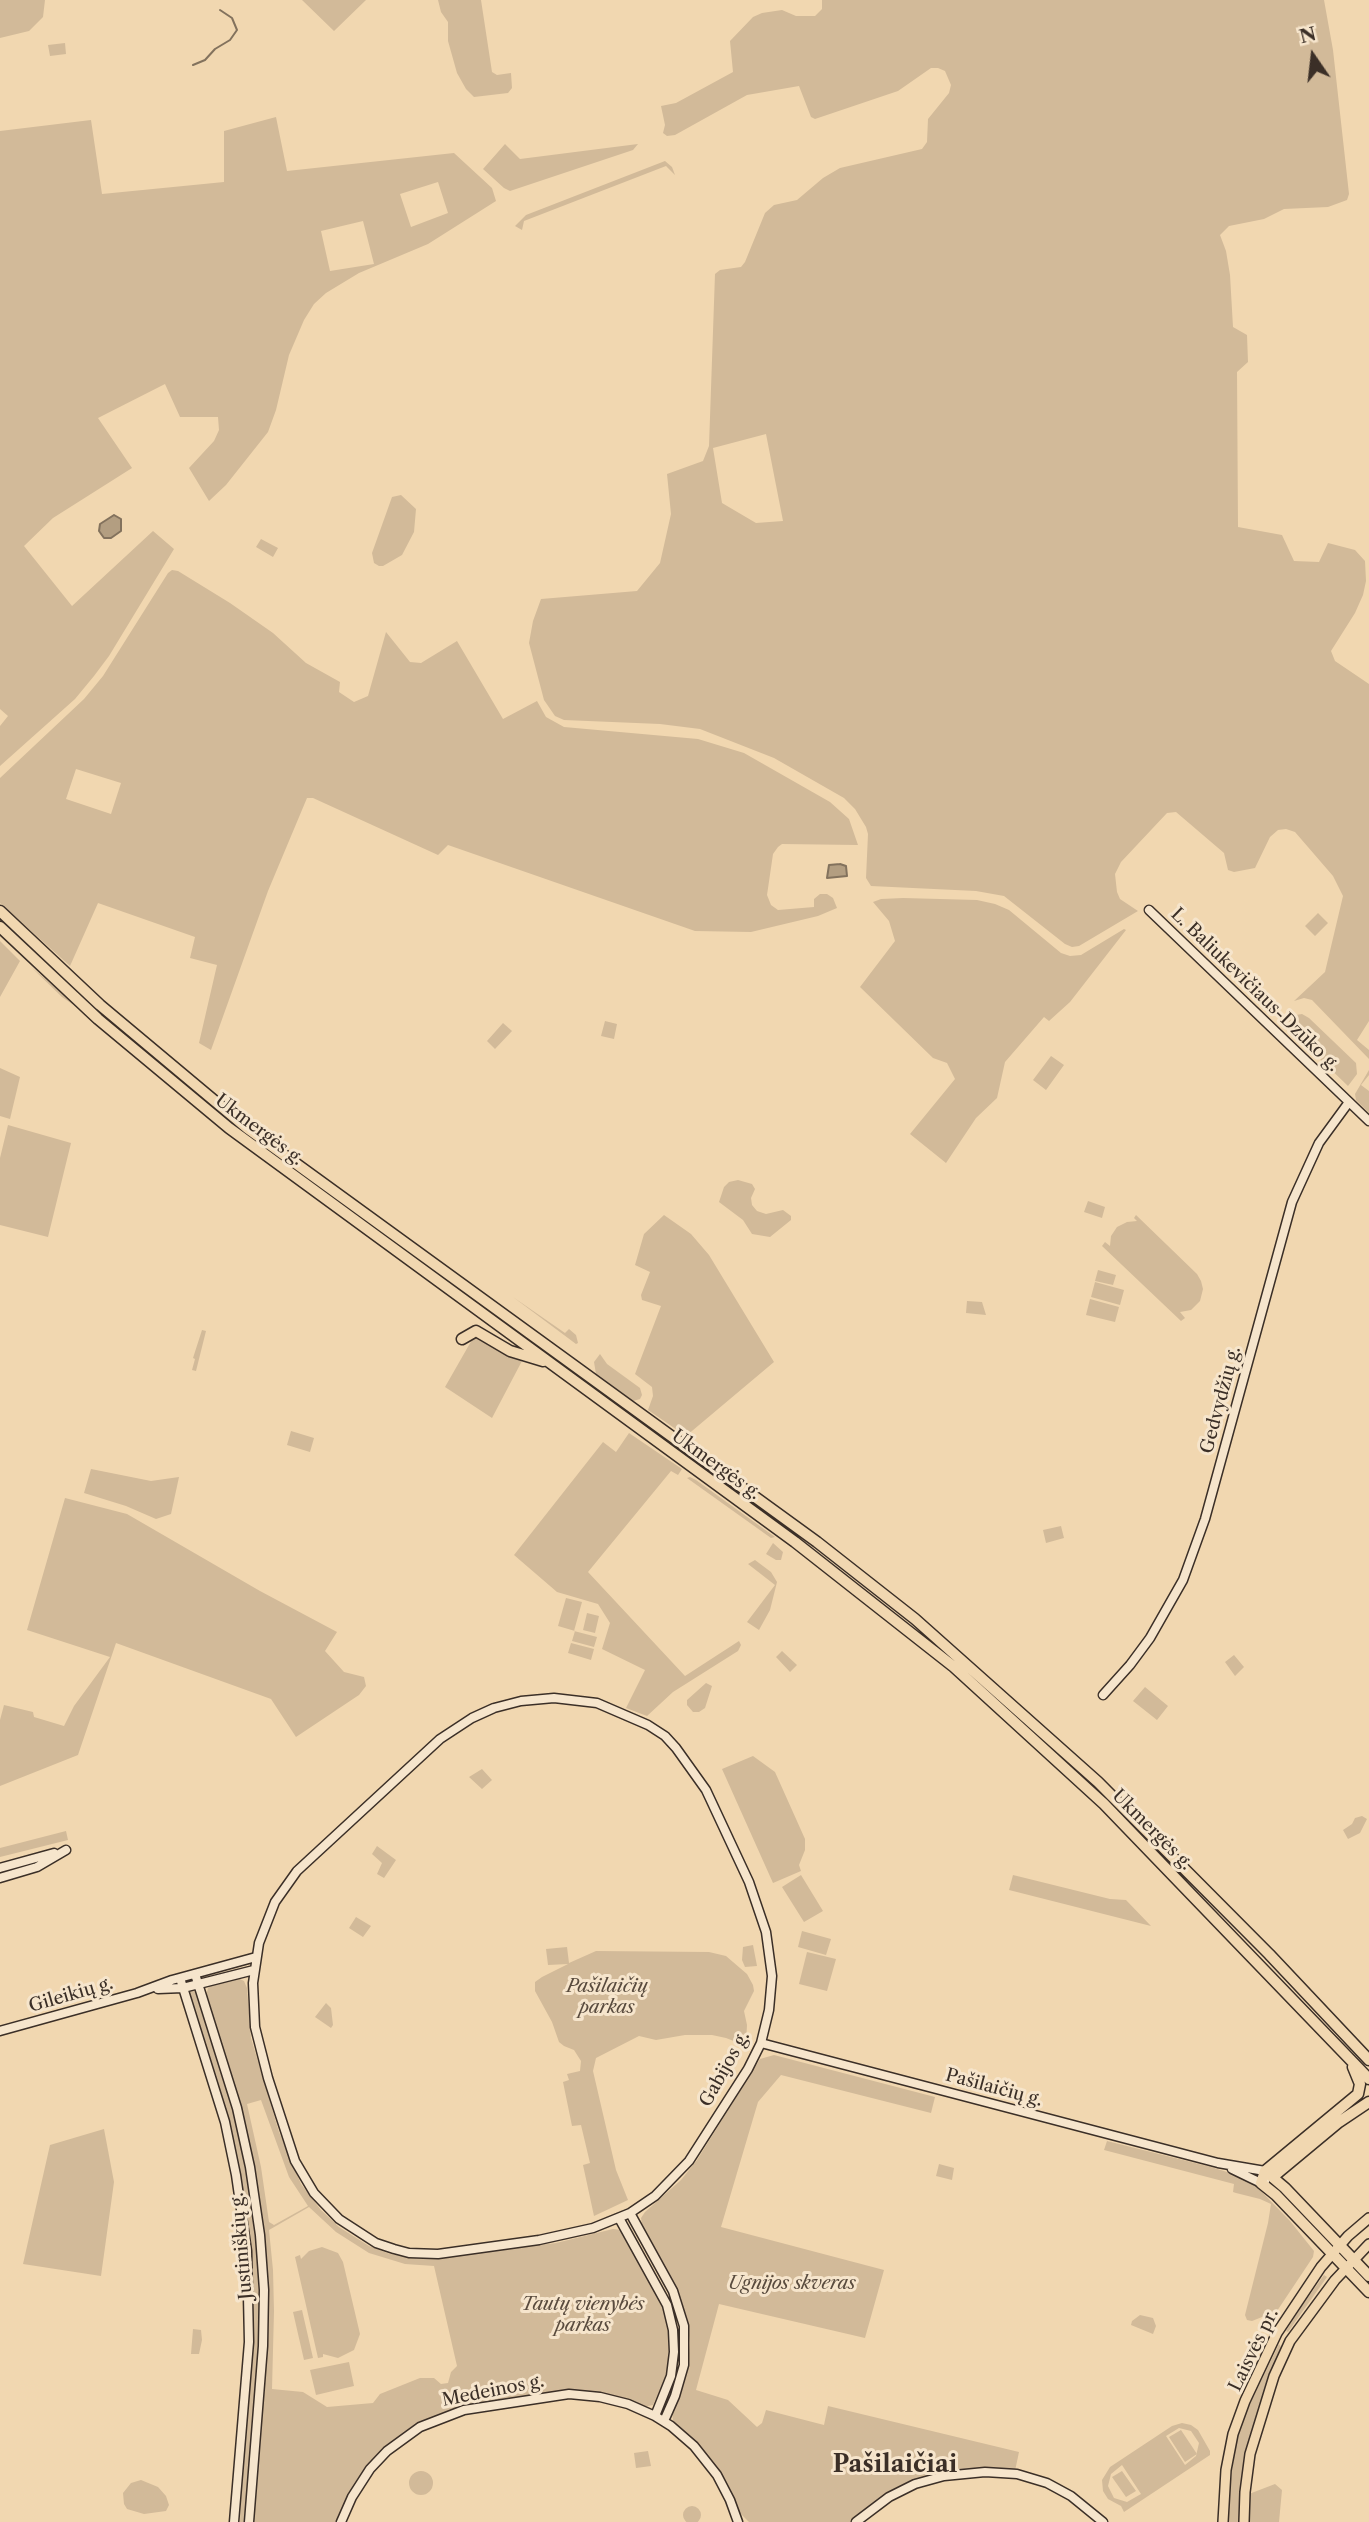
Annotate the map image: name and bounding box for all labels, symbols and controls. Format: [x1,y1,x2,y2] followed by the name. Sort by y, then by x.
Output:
[1278,21,1348,91] north arrow
[1297,22,1319,48] text: N
[1166,904,1344,1076] street label: L. Baliukevičiaus-Dzūko g.
[211,1090,307,1170] street label: Ukmergės g.
[1196,1344,1246,1456] street label: Gedvydžių g.
[667,1425,765,1505] street label: Ukmergės g.
[1107,1785,1197,1875] street label: Ukmergės g.
[26,1973,116,2017] street label: Gileikių g.
[566,1976,648,2018] park label: Pašilaičių parkas
[695,2027,755,2111] street label: Gabijos g.
[943,2065,1045,2111] street label: Pašilaičių g.
[227,2192,257,2300] street label: Justiniškių g.
[728,2273,856,2295] park label: Ugnijos skveras
[521,2294,645,2336] park label: Tautų vienybės parkas
[1225,2305,1283,2395] street label: Laisvės pr.
[440,2371,546,2411] street label: Medeinos g.
[833,2451,957,2479] district label: Pašilaičiai

